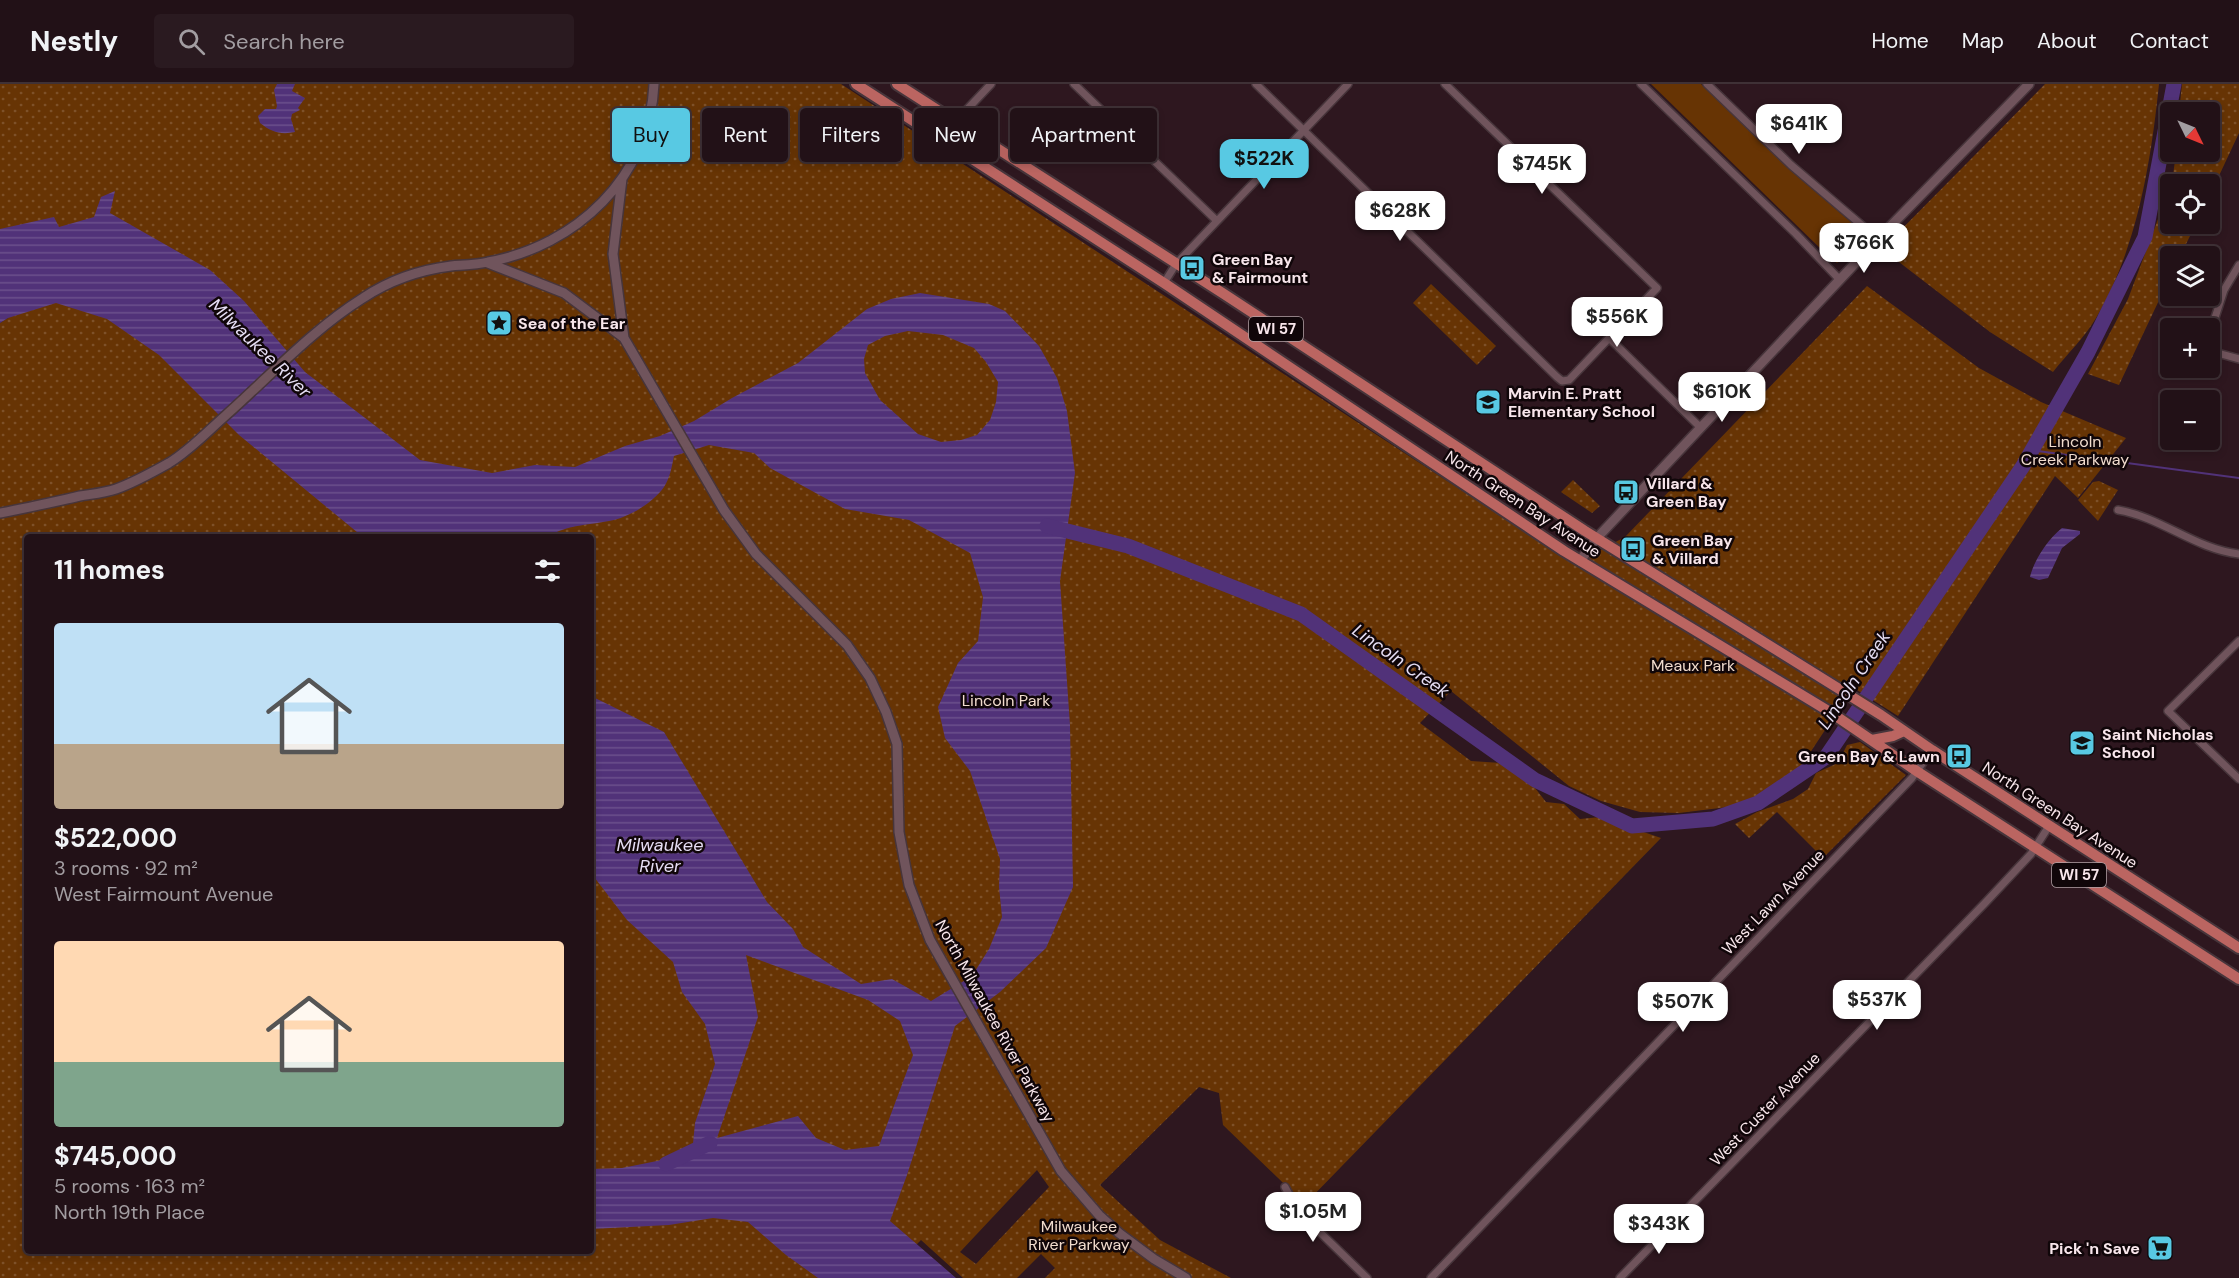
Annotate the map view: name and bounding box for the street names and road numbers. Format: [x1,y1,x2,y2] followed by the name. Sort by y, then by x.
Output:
[1249,317,1303,341] road number: WI 57
[1441,446,1605,562] street label: North Green Bay Avenue
[1978,757,2142,873] street label: North Green Bay Avenue
[1717,845,1829,959] street label: West Lawn Avenue
[2052,863,2106,887] road number: WI 57
[930,916,1060,1126] street label: North Milwaukee River Parkway
[1705,1048,1825,1170] street label: West Custer Avenue

